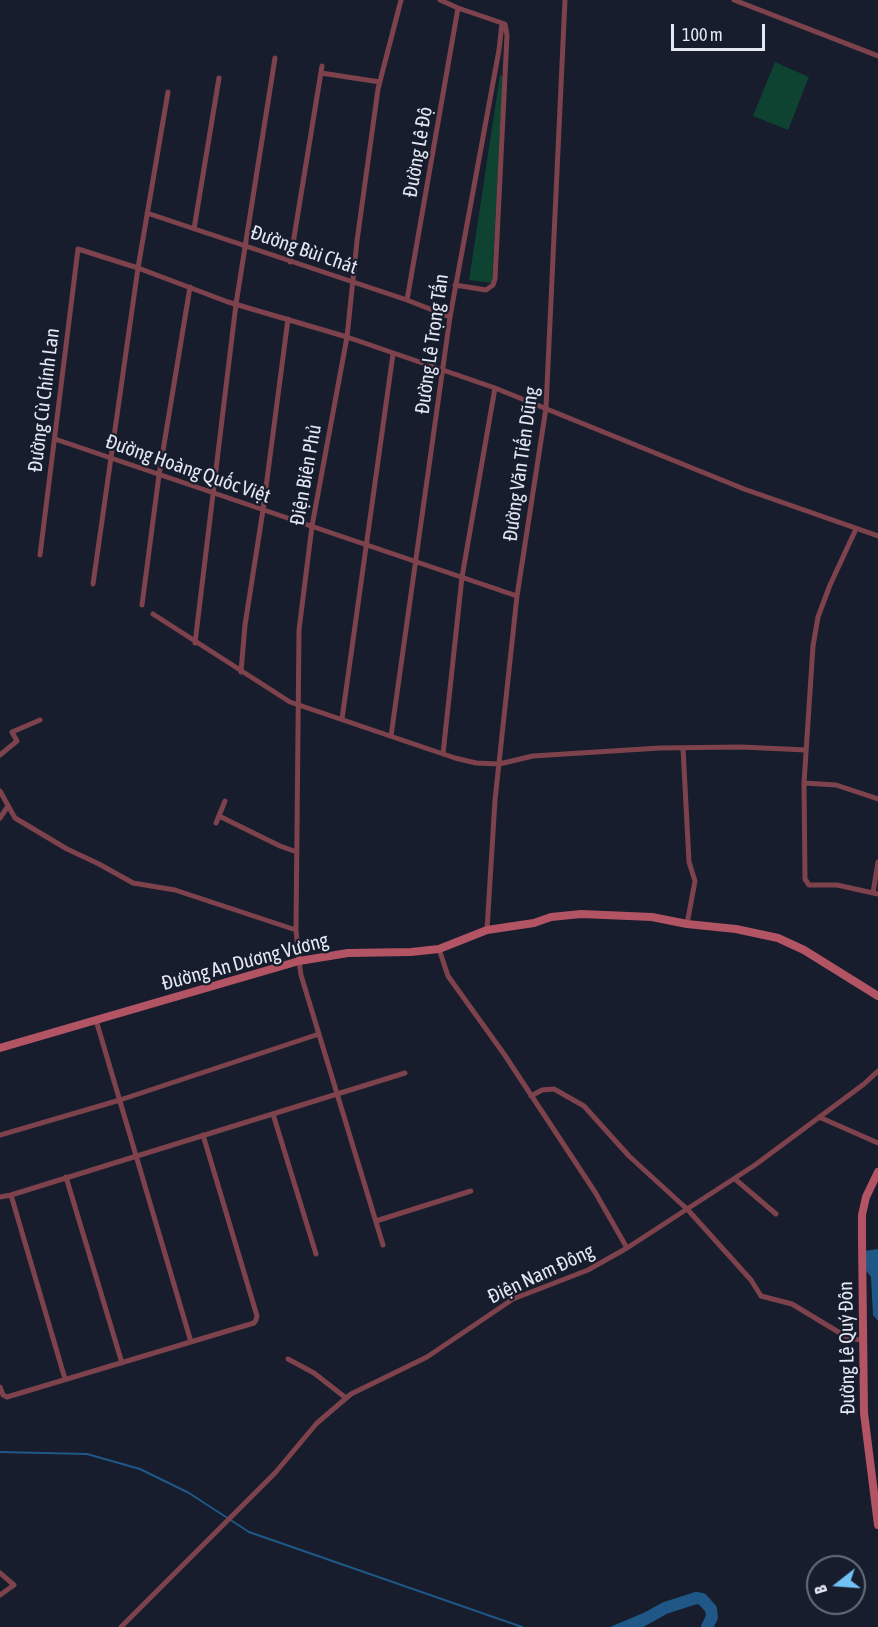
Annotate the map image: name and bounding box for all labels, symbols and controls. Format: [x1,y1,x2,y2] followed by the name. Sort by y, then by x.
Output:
[674,12,768,50] scale bar
[682,24,723,45] text: 100 m
[398,105,438,199] street label: Đường Lê Độ
[247,220,361,280] street label: Đường Bùi Chát
[410,272,454,416] street label: Đường Lê Trọng Tấn
[23,327,65,473] street label: Đường Cù Chính Lan
[498,385,544,543] street label: Đường Văn Tiến Dũng
[285,423,327,527] street label: Điện Biên Phủ
[102,430,274,508] street label: Đường Hoàng Quốc Việt
[159,928,331,996] street label: Đường An Dương Vương
[484,1239,598,1309] street label: Điện Nam Đông
[834,1281,860,1415] street label: Đường Lê Quý Đôn
[806,1555,866,1615] north arrow
[811,1583,830,1596] text: B

